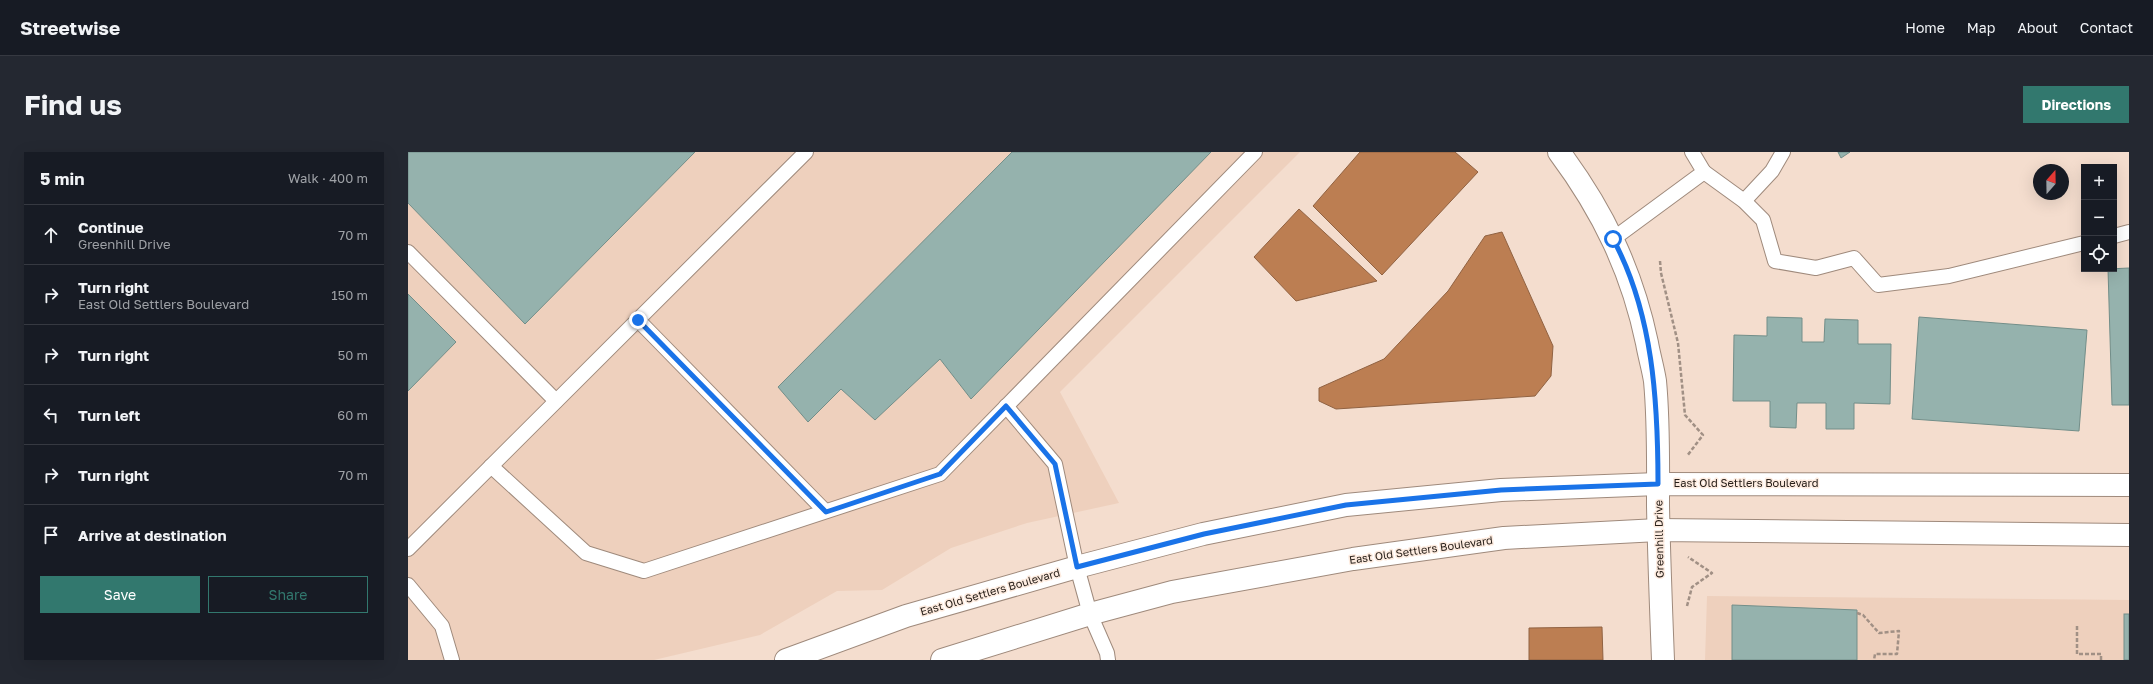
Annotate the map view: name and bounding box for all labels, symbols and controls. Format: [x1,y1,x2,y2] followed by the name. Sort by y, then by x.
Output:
[20,16,120,39] text: Streetwise
[1905,19,1945,36] text: Home
[1967,19,1995,36] text: Map
[2017,19,2058,36] text: About
[2080,19,2133,36] text: Contact
[2023,86,2129,123] button: Directions
[24,88,122,121] text: Find us
[2033,164,2069,200] north arrow
[2081,164,2117,272] map controls
[2081,164,2117,200] button: +
[40,168,84,189] text: 5 min
[288,170,368,186] text: Walk · 400 m
[2081,200,2117,236] button: −
[78,218,144,236] text: Continue
[40,224,62,246] icon: ahead
[338,227,368,243] text: 70 m
[1604,230,1622,248] route start
[78,236,170,252] text: Greenhill Drive
[2081,236,2117,272] button: locate
[78,278,149,296] text: Turn right
[40,284,62,306] icon: right
[331,287,368,303] text: 150 m
[78,296,249,312] text: East Old Settlers Boulevard
[629,311,647,329] route end
[40,344,62,366] icon: right
[78,346,149,364] text: Turn right
[338,347,368,363] text: 50 m
[40,404,62,426] icon: left
[78,406,140,424] text: Turn left
[337,407,368,423] text: 60 m
[40,464,62,486] icon: right
[78,466,149,484] text: Turn right
[338,467,368,483] text: 70 m
[1674,476,1818,489] street label: East Old Settlers Boulevard
[1651,500,1666,578] street label: Greenhill Drive
[40,524,62,546] icon: arrive
[78,526,227,544] text: Arrive at destination
[1348,533,1494,566] street label: East Old Settlers Boulevard
[918,565,1061,618] street label: East Old Settlers Boulevard
[40,576,200,613] button: Save
[208,576,368,613] button: Share

